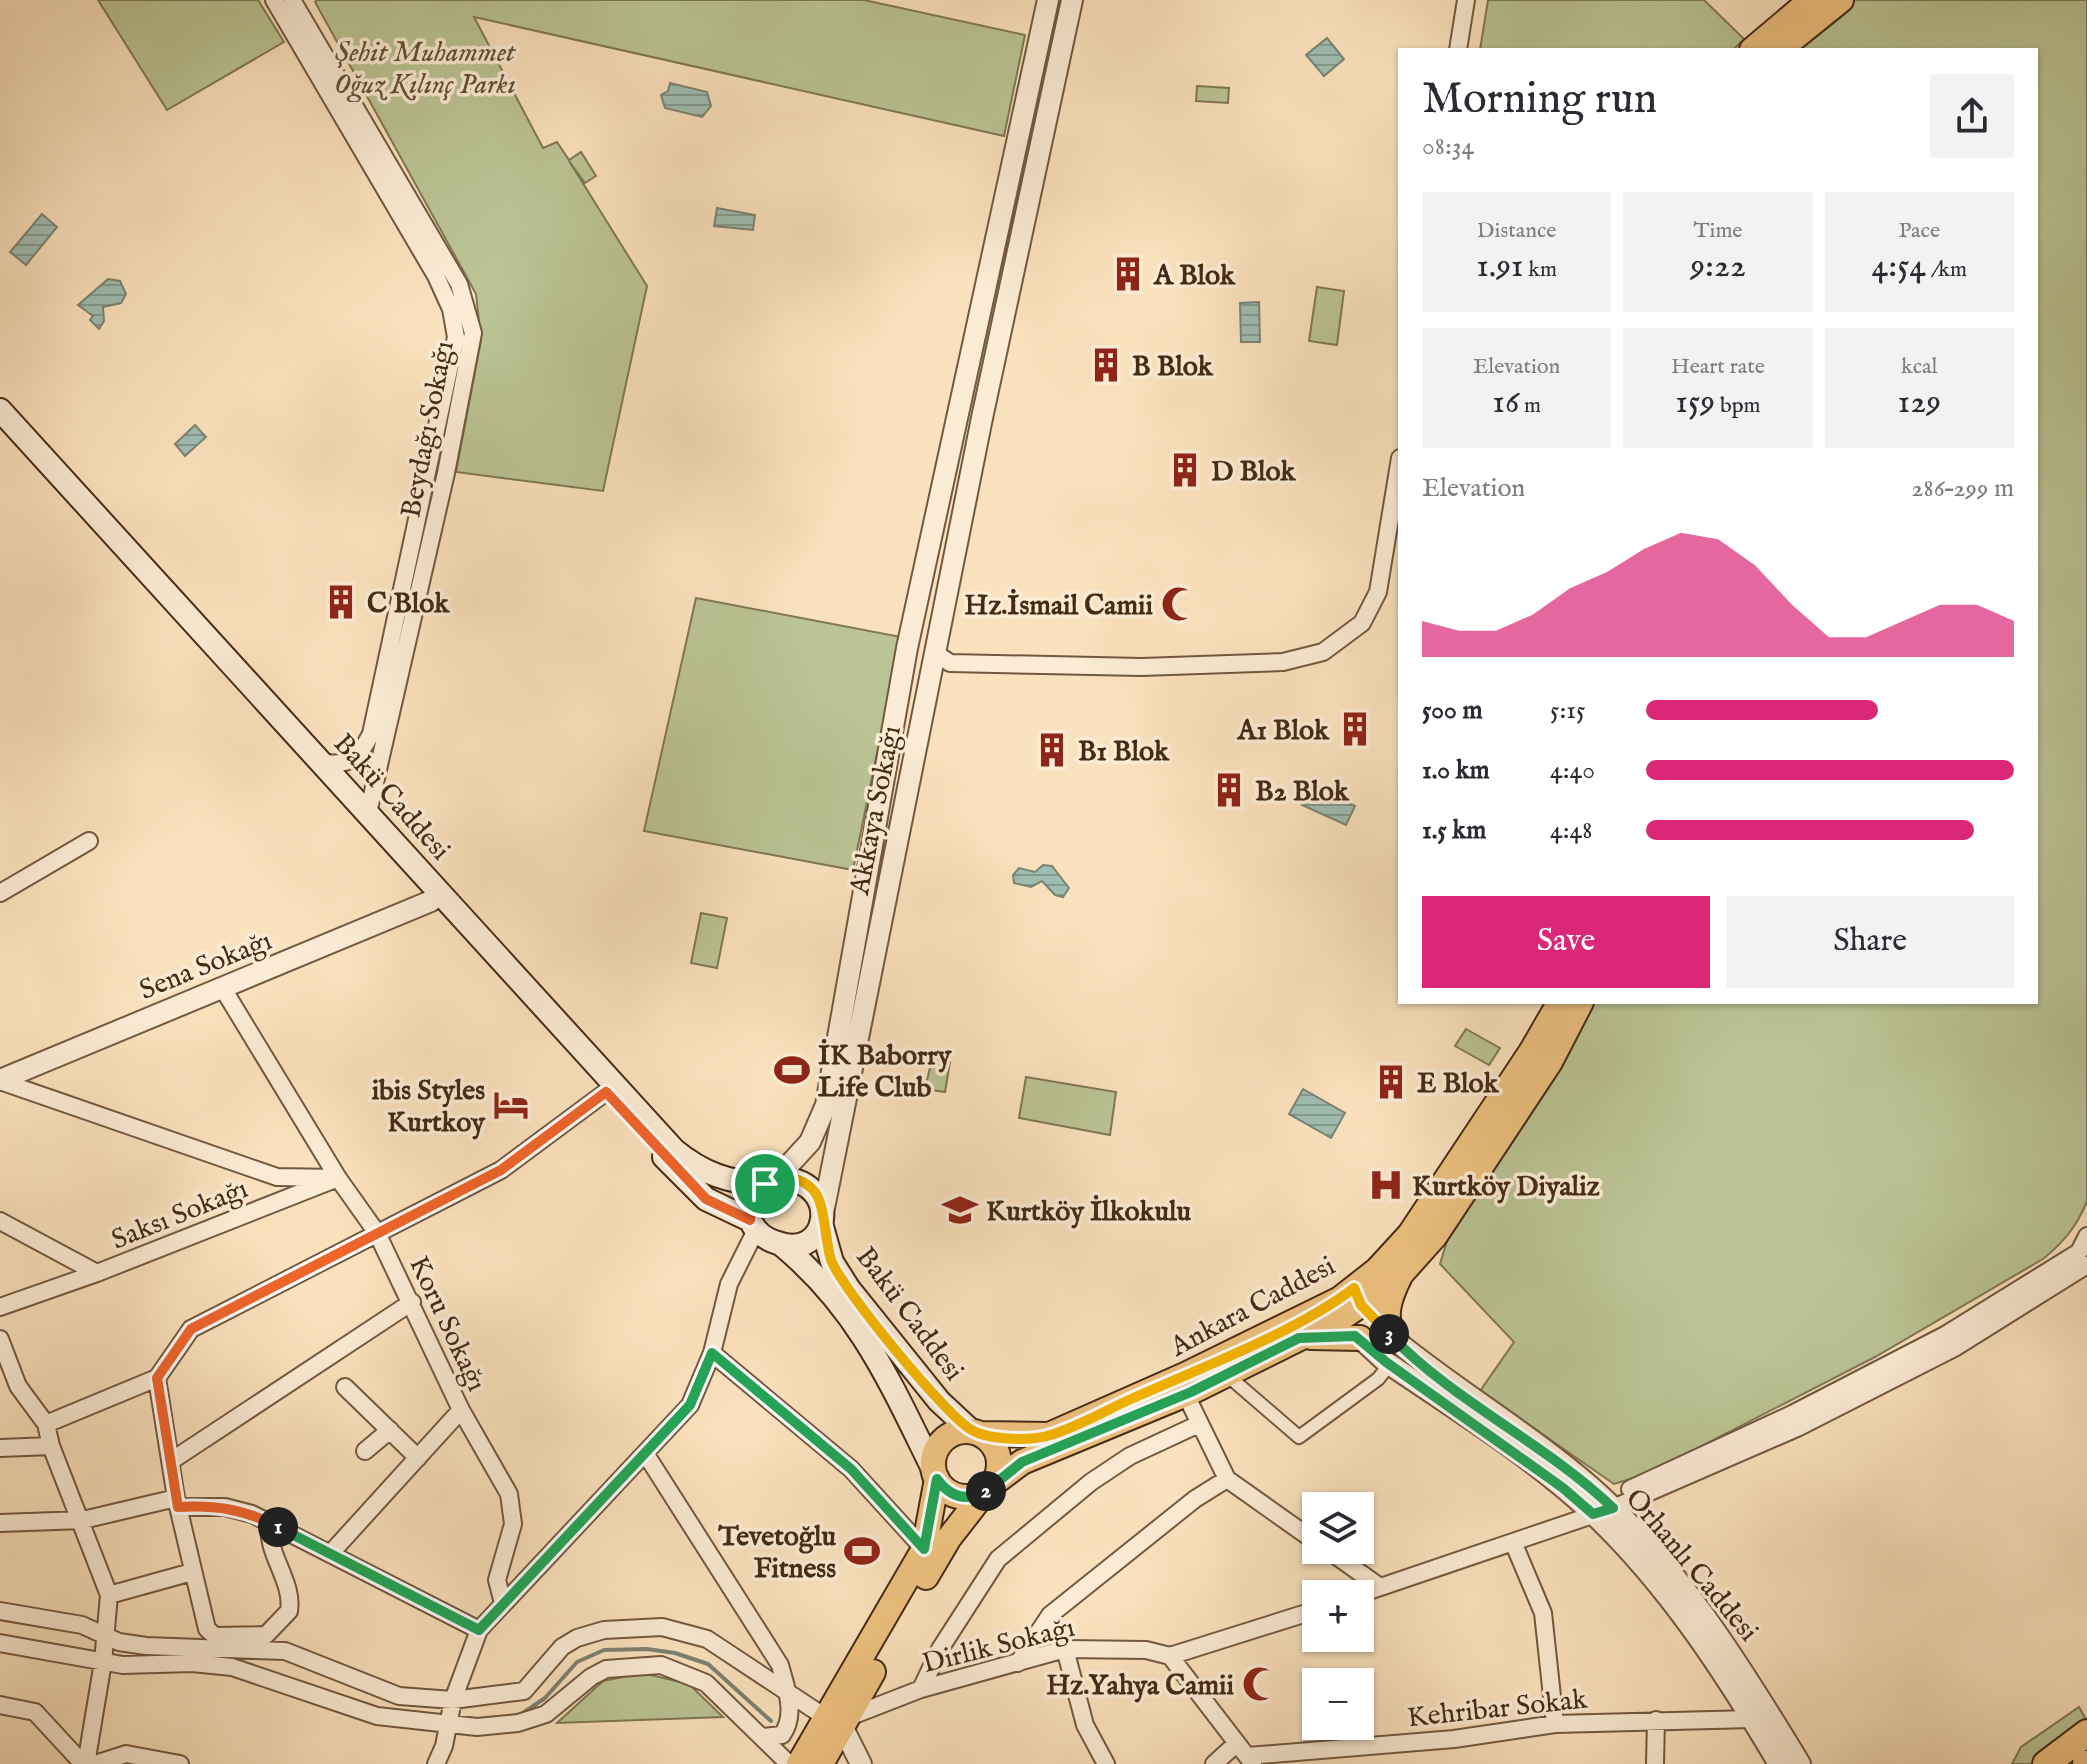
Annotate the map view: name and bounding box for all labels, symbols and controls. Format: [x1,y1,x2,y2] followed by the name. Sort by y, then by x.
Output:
[334,36,516,103] park label: Şehit Muhammet Oğuz Kılınç Parkı
[1422,72,1657,128] text: Morning run
[1930,74,2014,158] button: share
[1422,130,1474,163] text: 08:34
[1477,217,1556,245] text: Distance
[1694,217,1742,245] text: Time
[1899,217,1940,245] text: Pace
[1476,245,1524,288] text: 1.91
[1690,245,1746,288] text: 9:22
[1872,245,1926,288] text: 4:54
[1109,255,1147,293] building icon: A Blok
[1524,256,1557,284] text: km
[1926,256,1967,284] text: /km
[1153,259,1236,294] place label: A Blok
[394,338,463,521] street label: Beydağı Sokağı
[1087,346,1125,384] building icon: B Blok
[1132,350,1214,385] place label: B Blok
[1473,353,1560,381] text: Elevation
[1671,353,1765,381] text: Heart rate
[1901,353,1938,381] text: kcal
[1492,381,1519,424] text: 16
[1675,381,1715,424] text: 159
[1898,381,1941,424] text: 129
[1519,392,1541,420] text: m
[1715,392,1761,420] text: bpm
[1166,451,1204,489] building icon: D Blok
[1211,455,1297,490] place label: D Blok
[1422,472,1525,505] text: Elevation
[1911,472,2014,505] text: 286–299 m
[322,583,360,621] building icon: C Blok
[1160,585,1198,623] mosque icon: Hz.İsmail Camii
[367,587,450,622] place label: C Blok
[964,588,1153,624] place label: Hz.İsmail Camii
[1422,694,1483,727] text: 500 m
[1550,694,1585,727] text: 5:15
[1336,710,1374,748] building icon: A1 Blok
[1237,714,1330,749] place label: A1 Blok
[843,723,910,899] street label: Akkaya Sokağı
[325,727,457,868] street label: Bakü Caddesi
[1033,731,1071,769] building icon: B1 Blok
[1078,735,1170,770] place label: B1 Blok
[1422,754,1490,787] text: 1.0 km
[1550,754,1595,787] text: 4:40
[1210,771,1248,809] building icon: B2 Blok
[1255,775,1350,810] place label: B2 Blok
[1422,814,1486,847] text: 1.5 km
[1550,814,1593,847] text: 4:48
[1422,896,1710,988] button: Save
[1726,896,2014,988] button: Share
[135,924,277,1009] street label: Sena Sokağı
[818,1038,953,1106] place label: İK Baborry Life Club
[773,1051,811,1089] sports icon: İK Baborry Life Club
[1372,1063,1410,1101] building icon: E Blok
[1417,1067,1500,1102] place label: E Blok
[372,1074,486,1141] place label: ibis Styles Kurtkoy
[492,1086,530,1124] hotel icon: ibis Styles Kurtkoy
[731,1150,799,1218] pin
[743,1162,787,1206] icon: arrive
[1367,1166,1405,1204] hospital icon: Kurtköy Diyaliz
[1412,1170,1600,1205] place label: Kurtköy Diyaliz
[107,1172,253,1259] street label: Saksı Sokağı
[941,1191,979,1229] school or university icon: Kurtköy İlkokulu
[986,1194,1192,1230] place label: Kurtköy İlkokulu
[847,1241,971,1388] street label: Bakü Caddesi
[1164,1249,1342,1366] street label: Ankara Caddesi
[400,1251,493,1397] street label: Koru Sokağı
[1369,1314,1409,1354] pin: 3
[1385,1320,1393,1348] text: 3
[966,1471,1006,1511] pin: 2
[981,1477,991,1505] text: 2
[1617,1482,1765,1649] street label: Orhanlı Caddesi
[1302,1492,1374,1740] map controls
[1302,1492,1374,1564] button: layers
[258,1507,298,1547] pin: 1
[274,1513,282,1541] text: 1
[717,1520,836,1587] place label: Tevetoğlu Fitness
[843,1532,881,1570] sports icon: Tevetoğlu Fitness
[1302,1580,1374,1652] button: +
[919,1611,1078,1682] street label: Dirlik Sokağı
[1241,1665,1279,1703] mosque icon: Hz.Yahya Camii
[1302,1668,1374,1740] button: −
[1046,1669,1235,1704] place label: Hz.Yahya Camii
[1406,1683,1590,1736] street label: Kehribar Sokak

